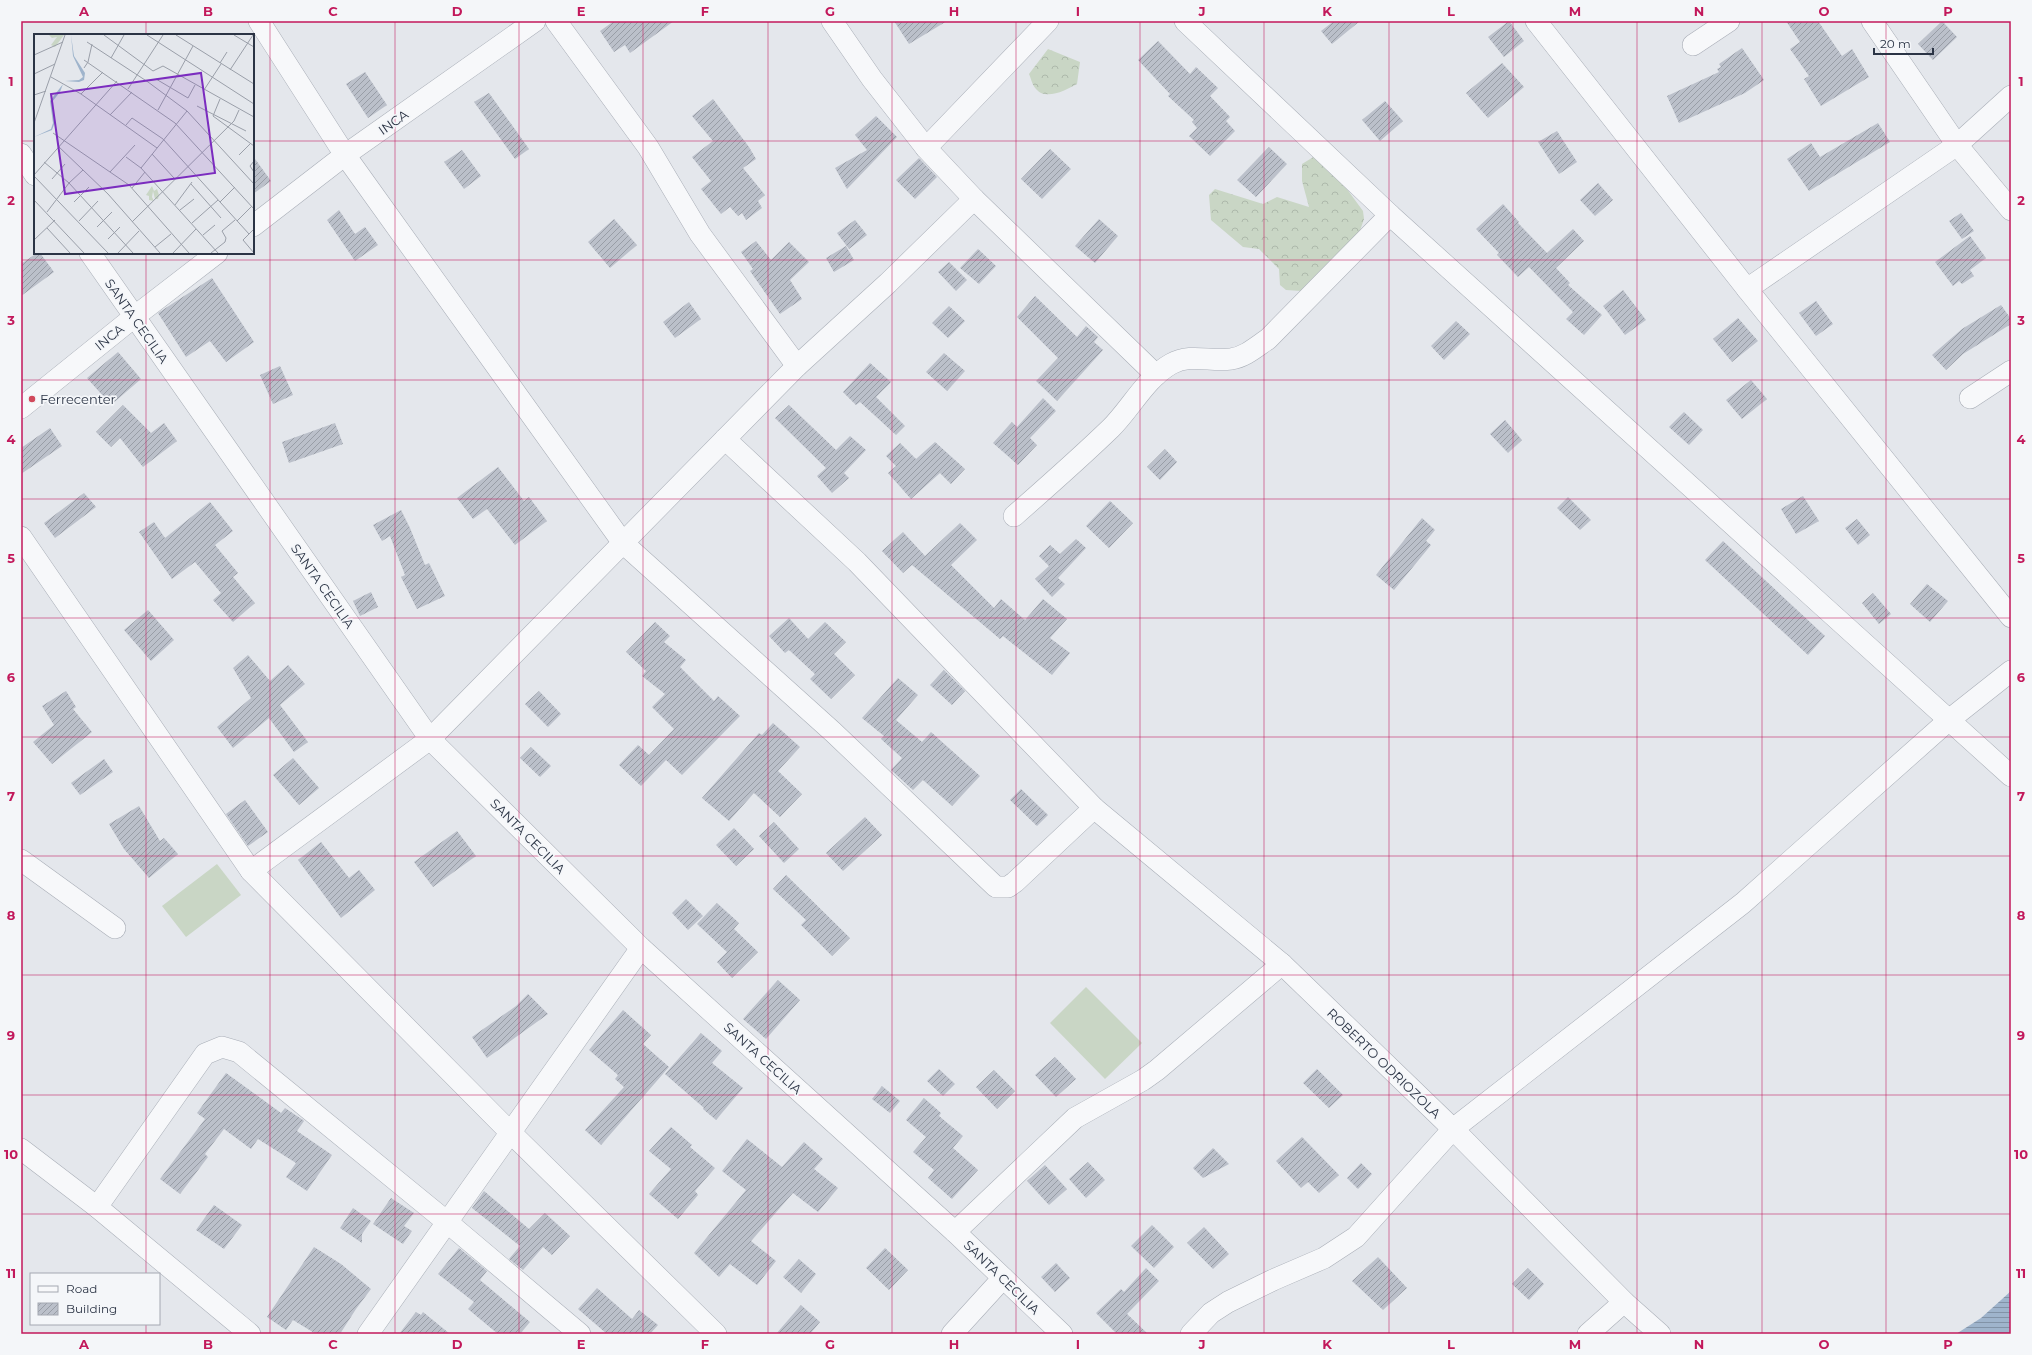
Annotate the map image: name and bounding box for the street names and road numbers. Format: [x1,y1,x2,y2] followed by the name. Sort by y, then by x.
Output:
[375,106,412,138] street label: INCA
[102,276,172,367] street label: SANTA CECILIA
[91,320,127,354] street label: INCA
[288,541,358,632] street label: SANTA CECILIA
[487,795,569,877] street label: SANTA CECILIA
[1324,1005,1445,1122] street label: ROBERTO ODRIOZOLA
[721,1019,806,1098] street label: SANTA CECILIA
[961,1237,1044,1318] street label: SANTA CECILIA

